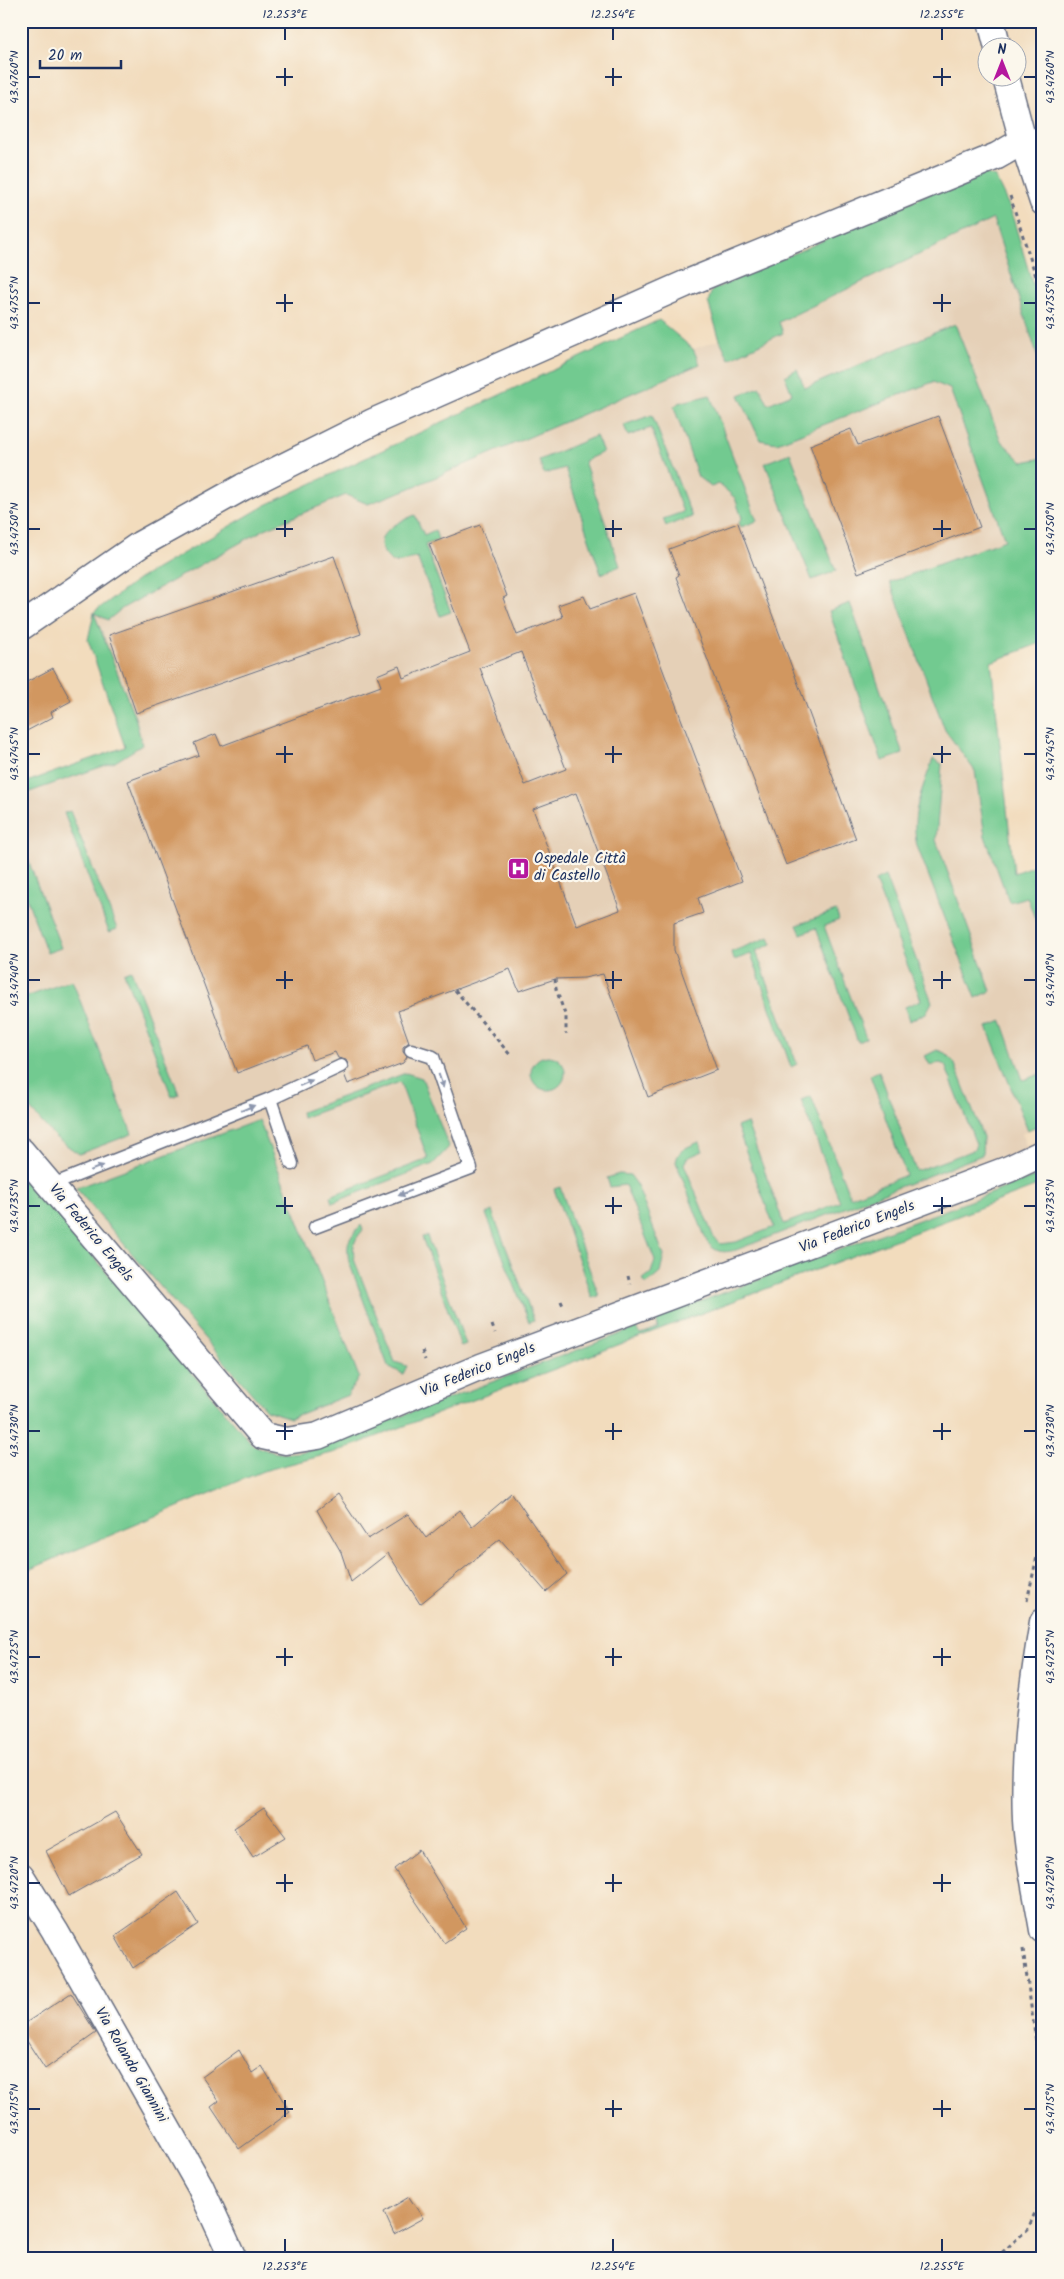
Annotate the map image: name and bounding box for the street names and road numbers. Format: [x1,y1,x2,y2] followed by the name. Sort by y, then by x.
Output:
[43,1178,140,1288] street label: Via Federico Engels
[796,1194,919,1260] street label: Via Federico Engels
[417,1336,540,1404] street label: Via Federico Engels
[88,2003,175,2129] street label: Via Rolando Giannini

